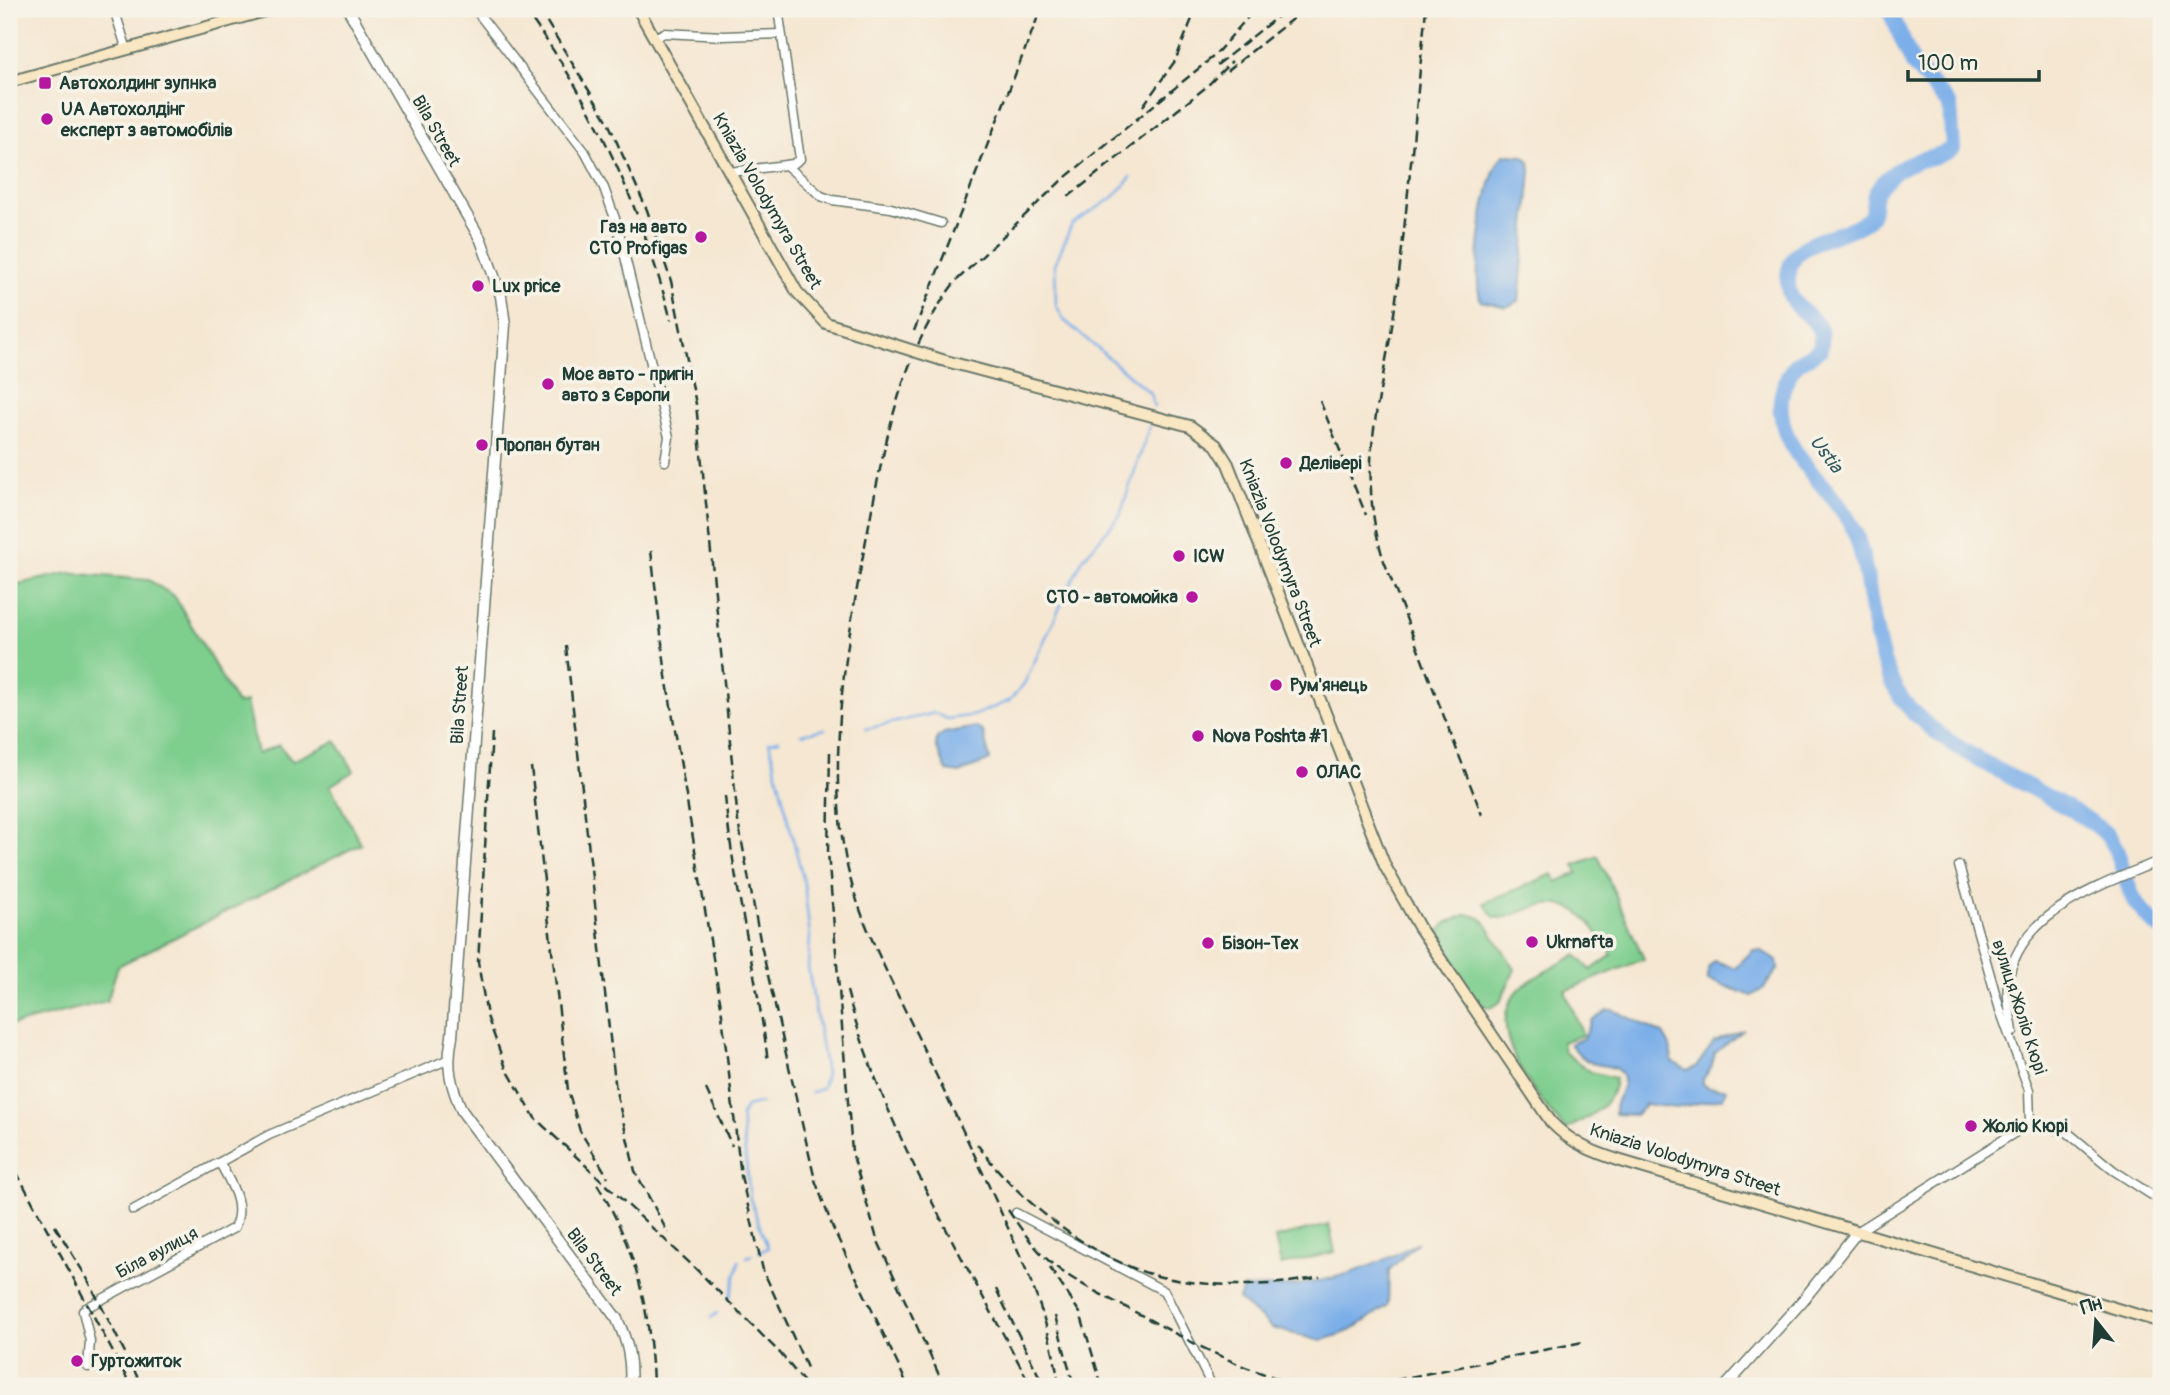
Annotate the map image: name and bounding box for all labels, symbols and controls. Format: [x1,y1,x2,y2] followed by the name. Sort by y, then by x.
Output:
[1908,38,2039,82] scale bar
[1918,50,1978,77] text: 100 m
[59,72,217,95] place label: Автохолдинг зупнка
[37,75,53,91] marker: Автохолдинг зупнка
[406,91,466,171] street label: Bila Street
[60,98,233,142] place label: UA Автохолдінг експерт з автомобілів
[707,109,827,294] street label: Kniazia Volodymyra Street
[39,111,55,127] marker: UA Автохолдінг експерт з автомобілів
[589,216,688,260] place label: Газ на авто СТО Profigas
[693,229,709,245] marker: Газ на авто СТО Profigas
[492,275,561,298] place label: Lux price
[470,278,486,294] marker: Lux price
[562,363,694,407] place label: Моє авто - пригін авто з Європи
[540,376,556,392] marker: Моє авто - пригін авто з Європи
[1804,430,1849,478] water label: Ustia
[496,434,600,457] place label: Пропан бутан
[474,437,490,453] marker: Пропан бутан
[1299,452,1362,475] place label: Делівері
[1278,455,1294,471] marker: Делівері
[1234,456,1327,651] street label: Kniazia Volodymyra Street
[1193,545,1225,568] place label: ICW
[1171,548,1187,564] marker: ICW
[1046,586,1179,609] place label: СТО - автомойка
[1184,589,1200,605] marker: СТО - автомойка
[446,664,474,745] street label: Bila Street
[1290,674,1368,697] place label: Рум'янець
[1268,677,1284,693] marker: Рум'янець
[1212,725,1328,748] place label: Nova Poshta #1
[1190,728,1206,744] marker: Nova Poshta #1
[1316,761,1361,784] place label: ОЛАС
[1294,764,1310,780] marker: ОЛАС
[1546,931,1614,954] place label: Ukrnafta
[1222,932,1299,955] place label: Бізон-Тех
[1524,934,1540,950] marker: Ukrnafta
[1200,935,1216,951] marker: Бізон-Тех
[1986,937,2052,1077] street label: вулиця Жоліо Кюрі
[1982,1115,2068,1138] place label: Жоліо Кюрі
[1587,1118,1784,1202] street label: Kniazia Volodymyra Street
[1963,1118,1979,1134] marker: Жоліо Кюрі
[112,1222,202,1284] street label: Біла вулиця
[561,1224,627,1301] street label: Bila Street
[2062,1286,2132,1356] north arrow
[2078,1291,2105,1320] text: Пн
[91,1350,182,1373] place label: Гуртожиток
[69,1353,85,1369] marker: Гуртожиток

